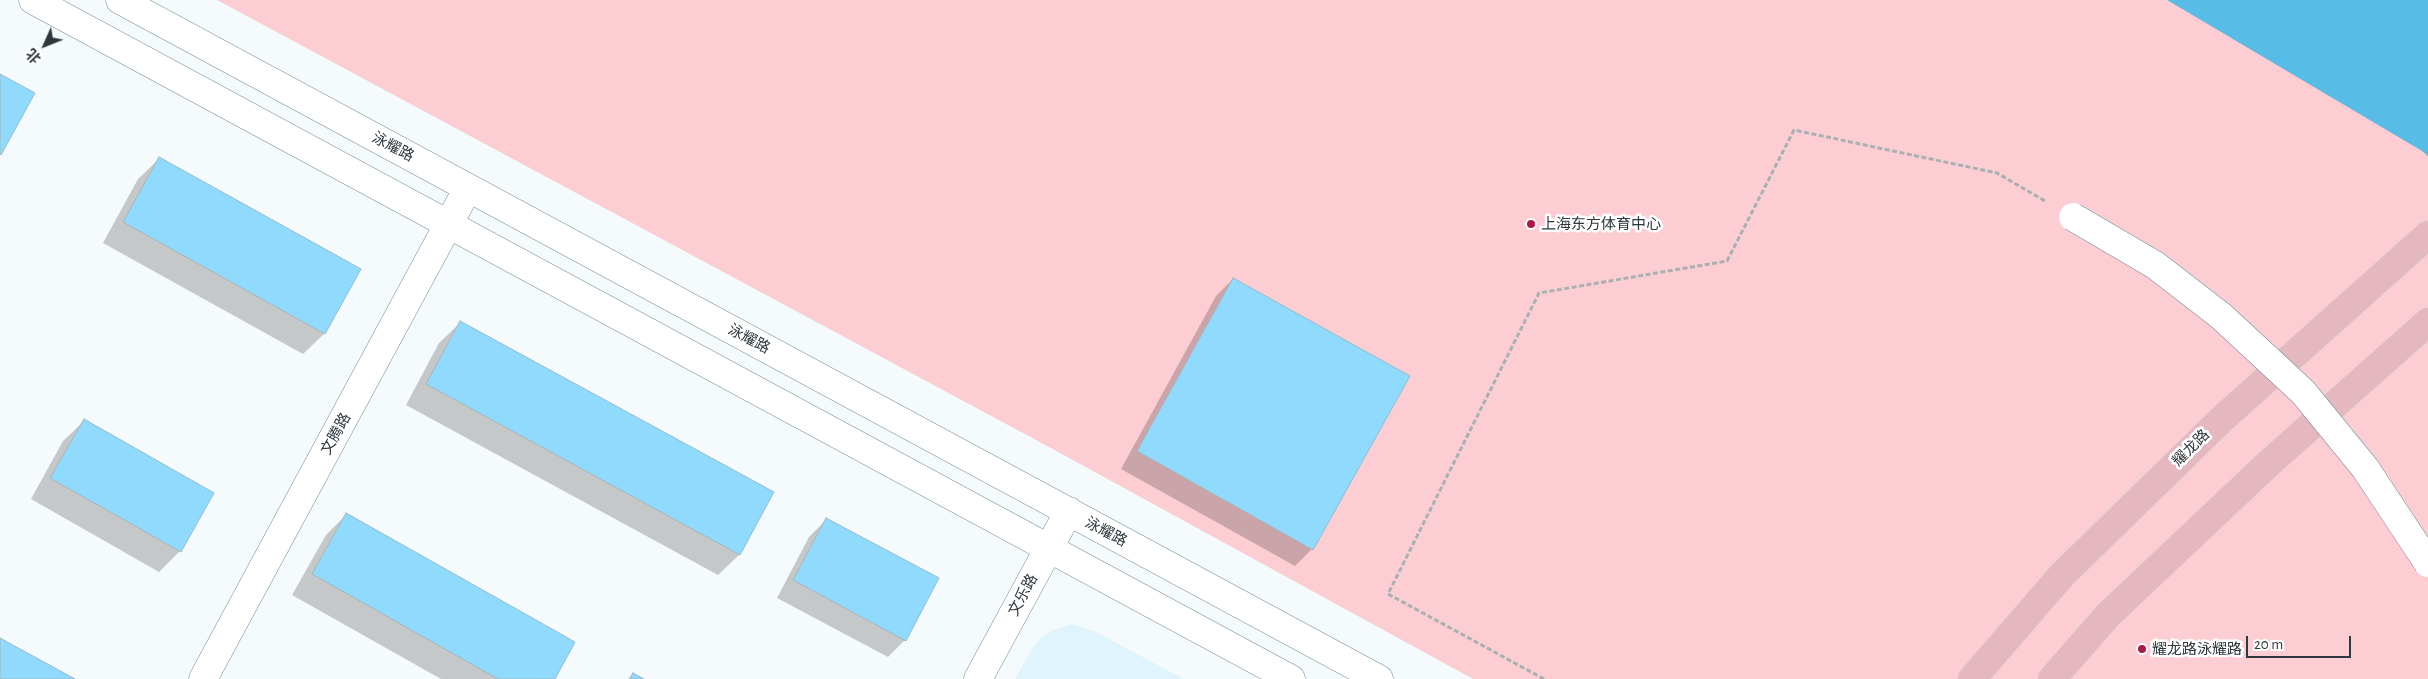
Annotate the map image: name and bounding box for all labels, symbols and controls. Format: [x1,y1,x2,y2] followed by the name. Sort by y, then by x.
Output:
[20,20,70,70] north arrow
[24,46,44,65] text: 北
[369,128,417,166] street label: 泳耀路
[1541,215,1661,233] place label: 上海东方体育中心
[1525,218,1537,230] marker: 上海东方体育中心
[725,320,773,358] street label: 泳耀路
[317,410,355,458] street label: 文腾路
[2169,426,2213,470] street label: 耀龙路
[1082,513,1130,551] street label: 泳耀路
[1004,571,1042,619] street label: 文乐路
[2248,626,2353,658] scale bar
[2254,637,2283,652] text: 20 m
[2152,640,2242,658] place label: 耀龙路泳耀路
[2136,643,2148,655] marker: 耀龙路泳耀路

